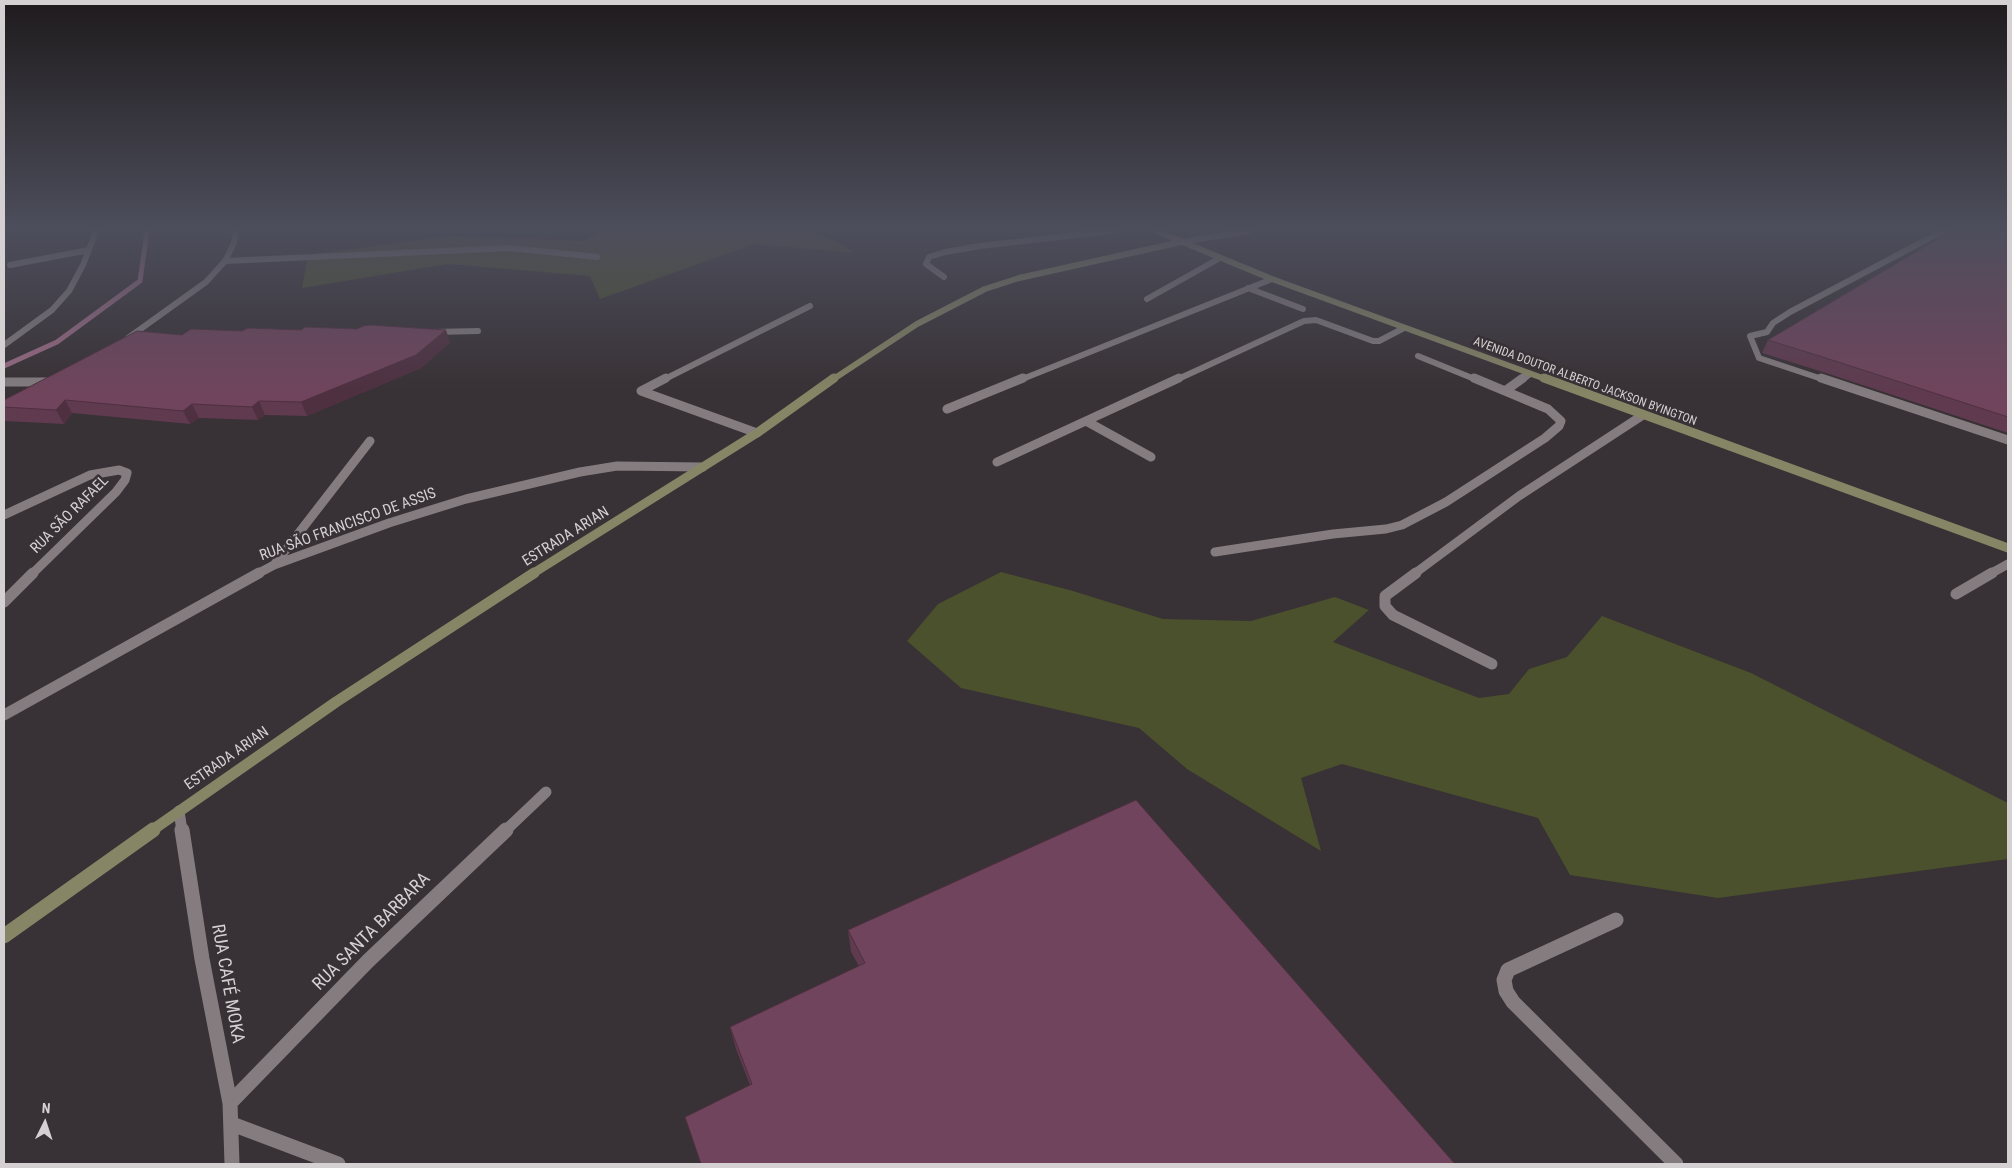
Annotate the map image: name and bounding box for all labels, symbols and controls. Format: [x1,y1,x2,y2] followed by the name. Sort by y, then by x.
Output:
[1471,335,1699,429] street label: AVENIDA DOUTOR ALBERTO JACKSON BYINGTON
[27,472,113,558] street label: RUA SÃO RAFAEL
[257,485,439,565] street label: RUA SÃO FRANCISCO DE ASSIS
[519,503,613,571] street label: ESTRADA ARIAN
[181,723,273,795] street label: ESTRADA ARIAN
[309,869,435,995] street label: RUA SANTA BARBARA
[206,923,248,1045] street label: RUA CAFÉ MOKA
[20,1098,70,1148] north arrow
[41,1100,51,1116] text: N

